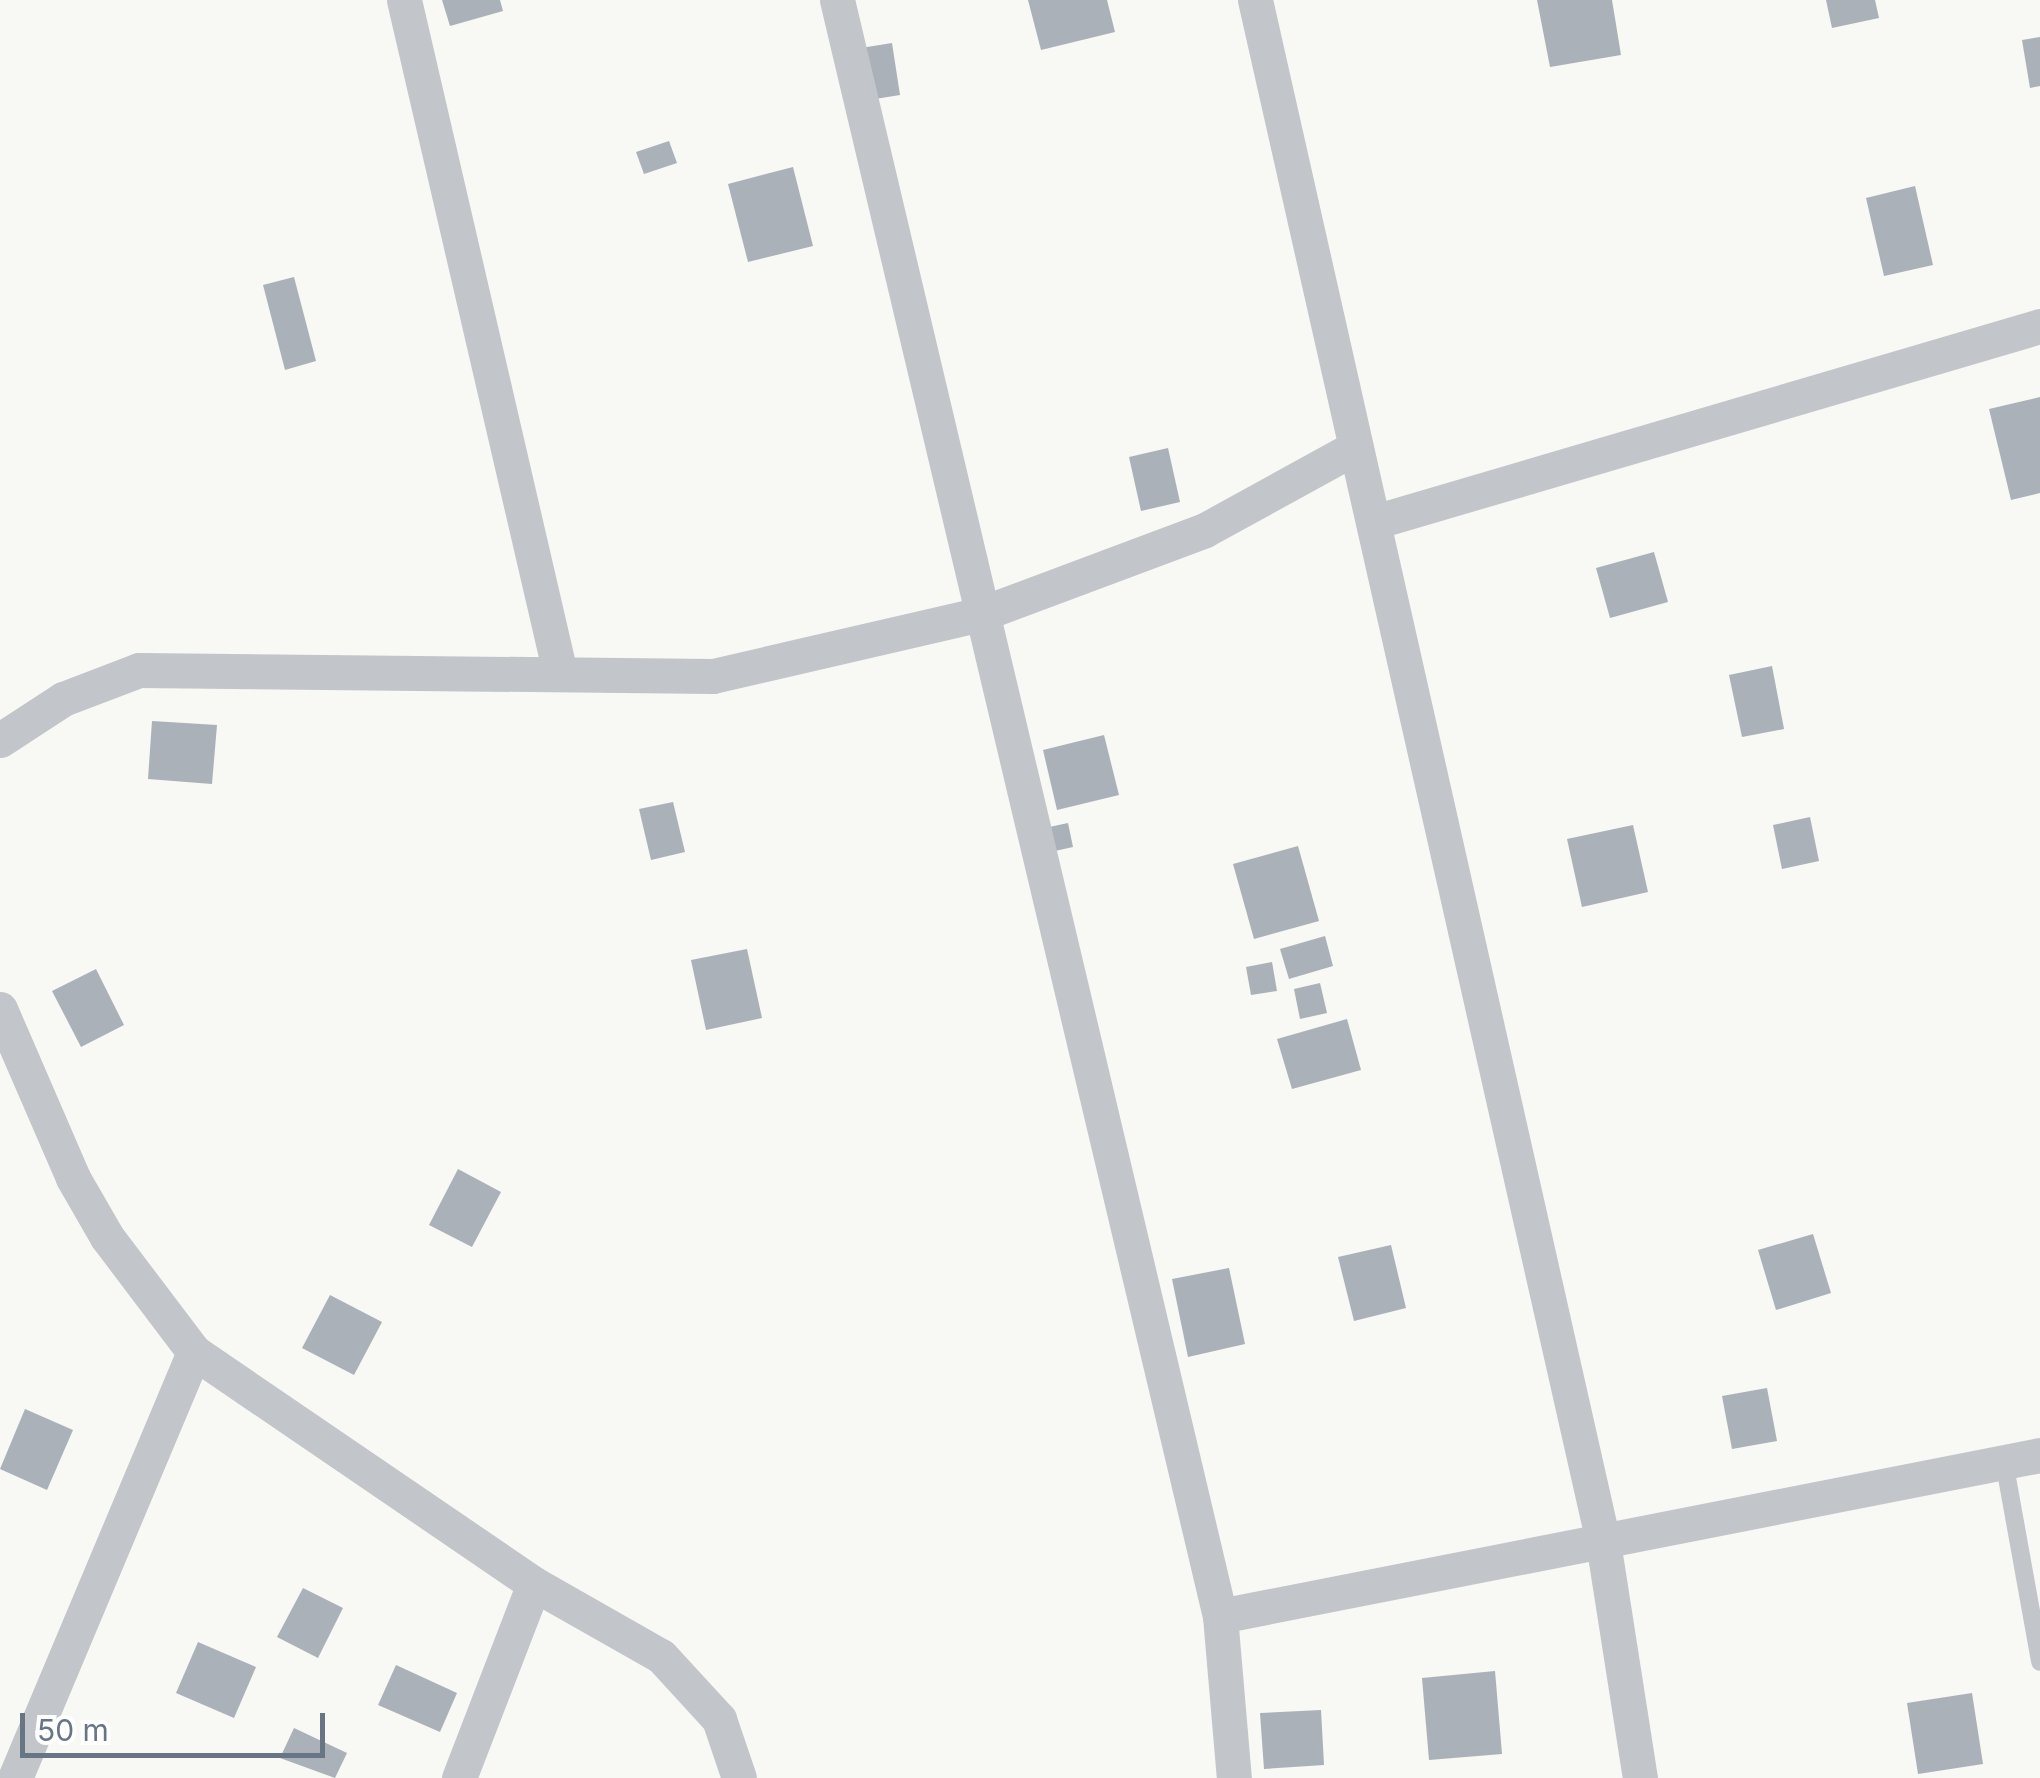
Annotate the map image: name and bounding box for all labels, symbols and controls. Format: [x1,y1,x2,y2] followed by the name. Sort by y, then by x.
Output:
[25,1693,330,1755] scale bar
[37,1712,109,1748] text: 50 m

